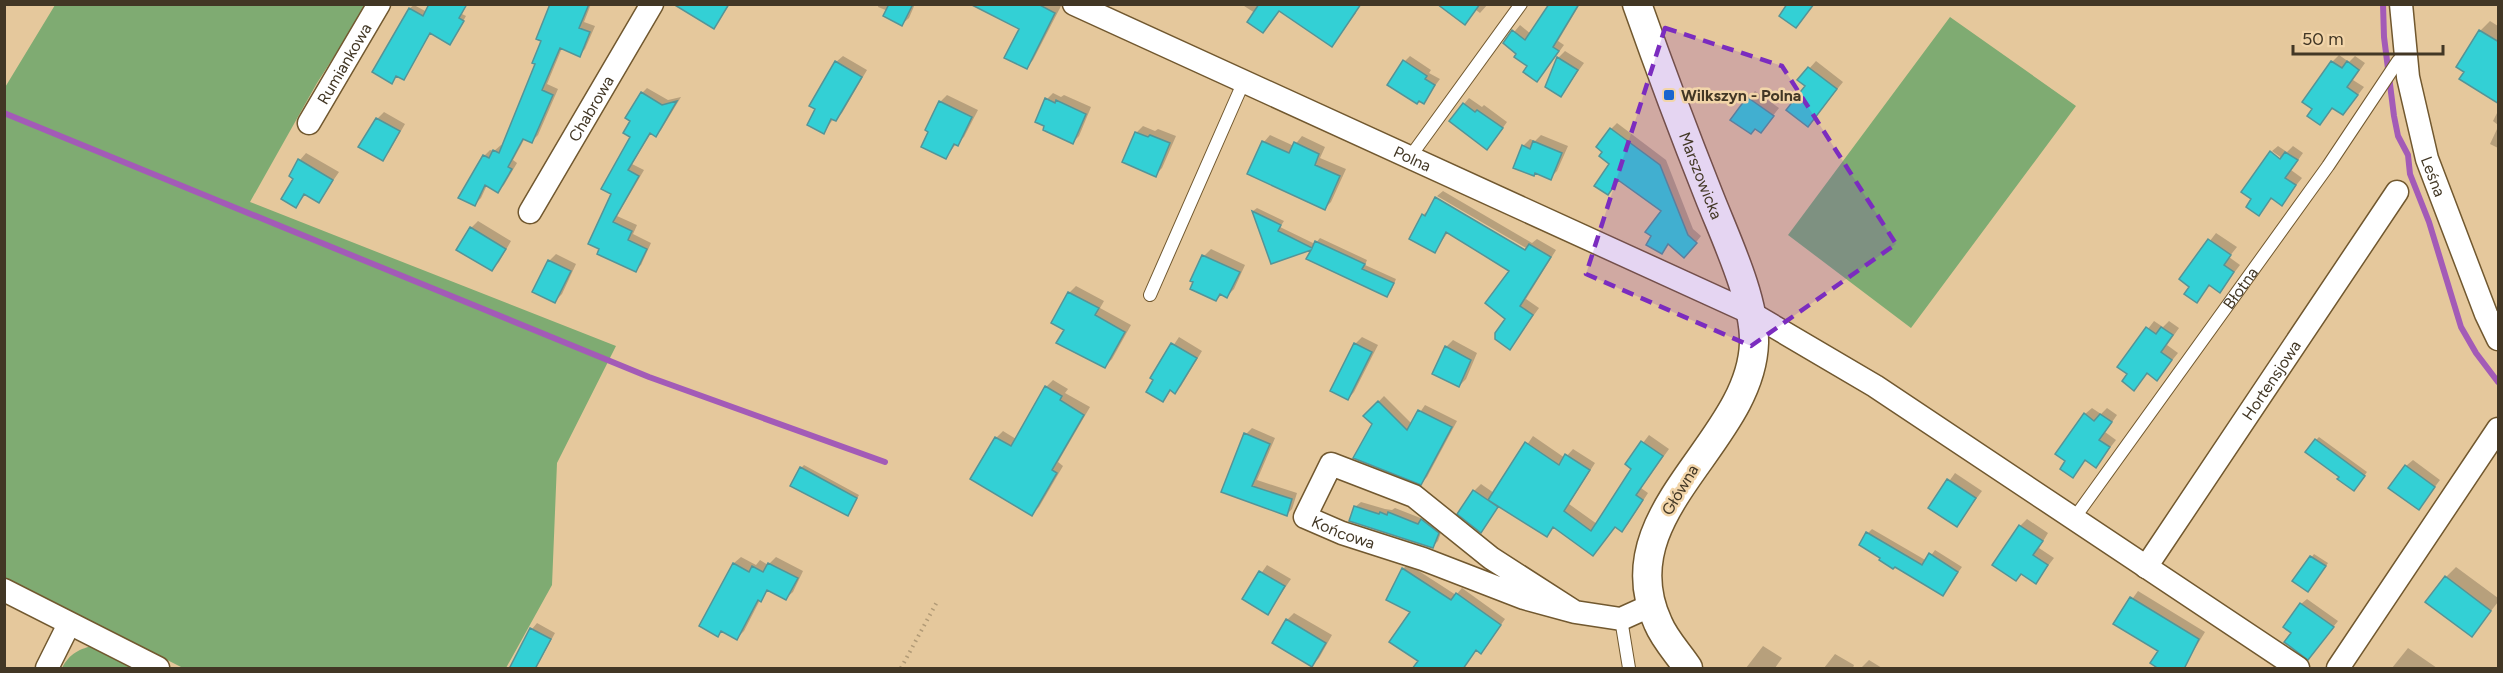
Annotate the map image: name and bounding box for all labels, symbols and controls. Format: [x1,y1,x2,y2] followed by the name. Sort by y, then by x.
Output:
[2293,18,2443,56] scale bar
[313,20,375,107] street label: Rumiankowa
[2302,28,2344,50] text: 50 m
[564,72,617,145] street label: Chabrowa
[1681,86,1801,105] place label: Wilkszyn - Polna
[1662,88,1676,102] marker: Wilkszyn - Polna
[1675,129,1727,222] street label: Marszowicka
[1391,142,1434,175] street label: Polna
[2417,153,2450,199] street label: Leśna
[2219,263,2262,312] street label: Błotna
[2238,337,2305,423] street label: Hortensjowa
[1658,461,1702,519] street label: Główna
[1309,512,1377,552] street label: Końcowa

